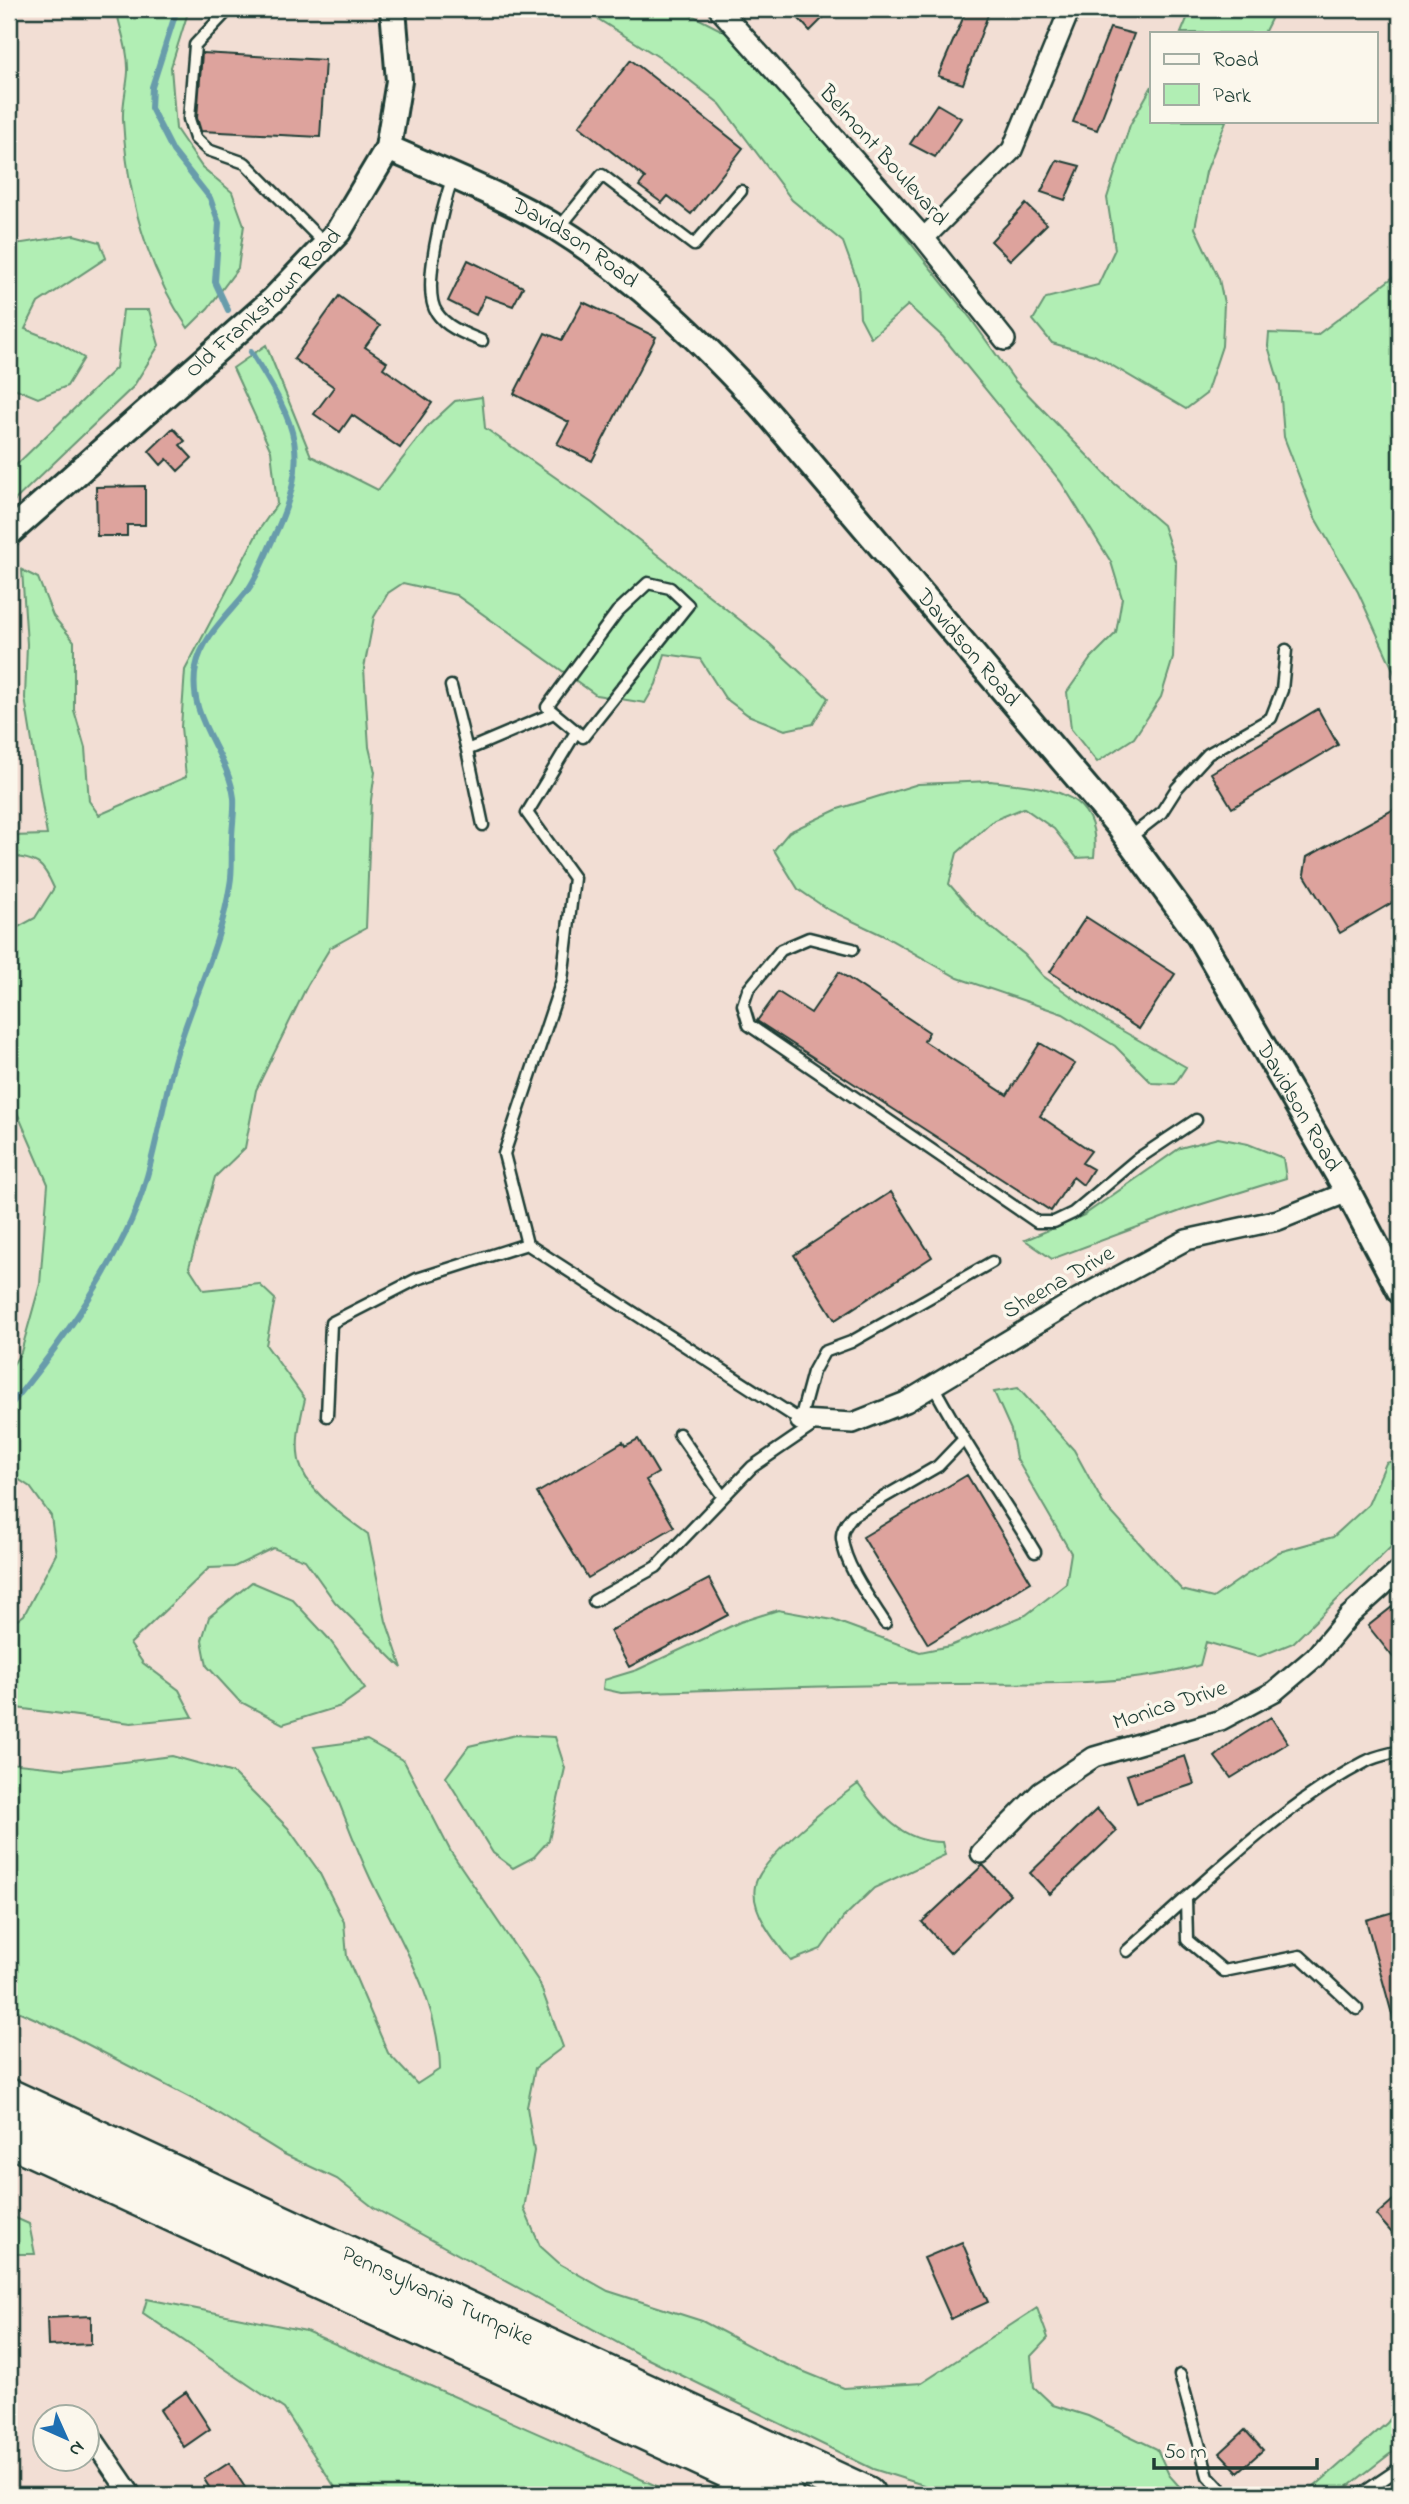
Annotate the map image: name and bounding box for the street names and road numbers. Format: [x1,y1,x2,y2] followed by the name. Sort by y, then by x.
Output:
[810,77,956,234] street label: Belmont Boulevard
[505,189,645,297] street label: Davidson Road
[178,221,350,386] street label: Old Frankstown Road
[907,581,1028,714] street label: Davidson Road
[1247,1034,1349,1178] street label: Davidson Road
[997,1237,1121,1328] street label: Sheena Drive
[1109,1672,1232,1740] street label: Monica Drive
[336,2238,540,2356] street label: Pennsylvania Turnpike

